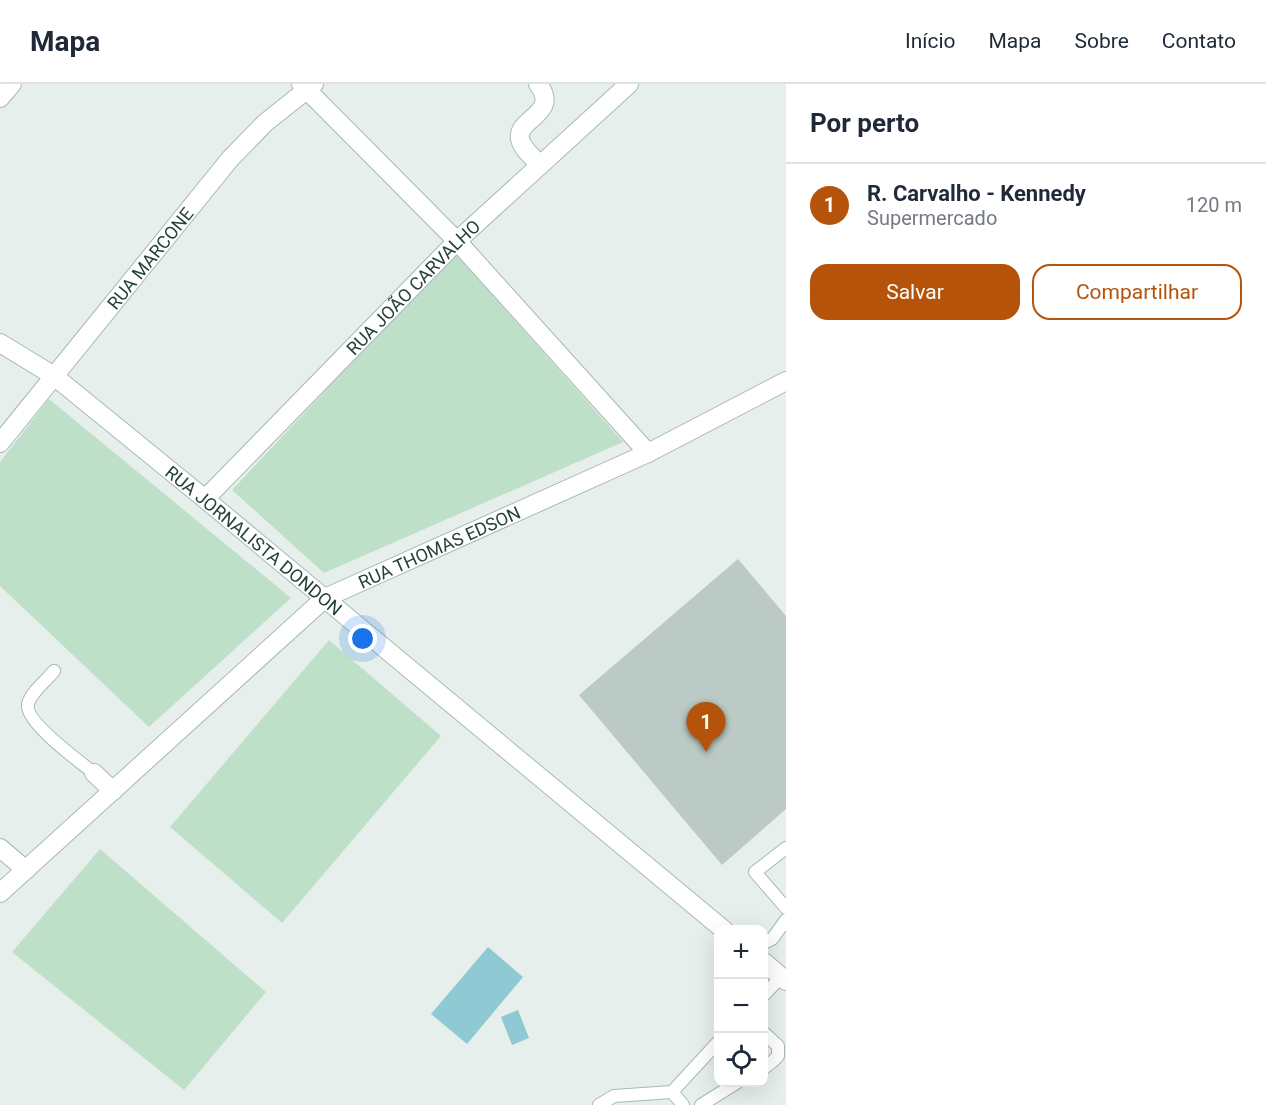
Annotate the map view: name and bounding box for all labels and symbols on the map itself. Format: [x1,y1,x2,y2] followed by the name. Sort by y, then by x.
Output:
[102,203,197,313] street label: RUA MARCONE
[342,215,484,359] street label: RUA JOÃO CARVALHO
[162,461,347,619] street label: RUA JORNALISTA DONDON
[355,501,523,592] street label: RUA THOMAS EDSON
[348,624,377,653] your location
[686,702,726,752] pin: 1

